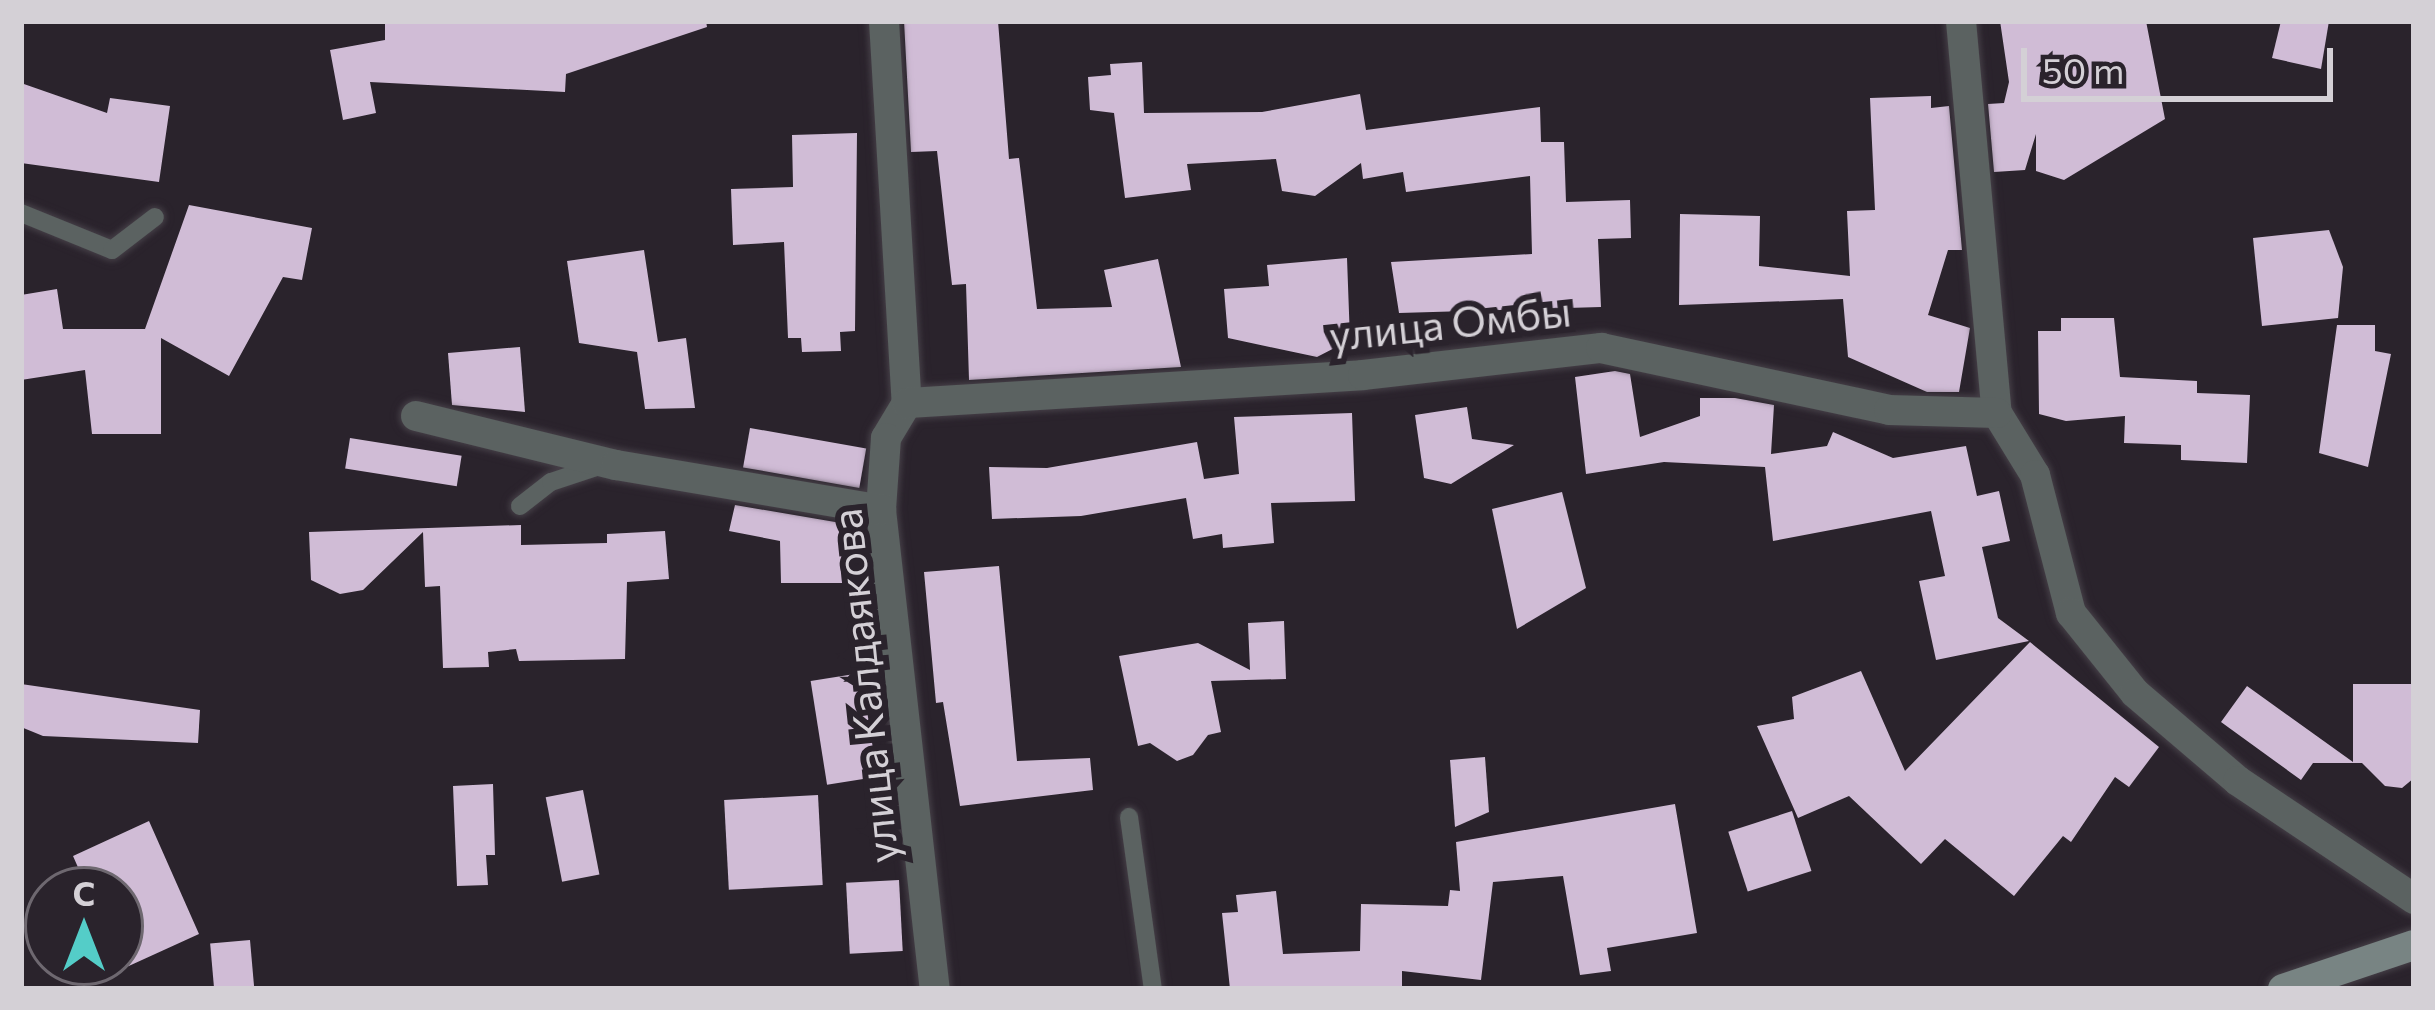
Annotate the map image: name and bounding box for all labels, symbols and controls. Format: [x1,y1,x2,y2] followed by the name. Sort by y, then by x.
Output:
[2027,24,2339,98] scale bar
[2042,47,2124,91] text: 50 m
[1327,284,1573,360] street label: улица Омбы
[819,506,907,866] street label: улица Калдаякова
[24,866,144,986] north arrow
[73,872,95,913] text: С

